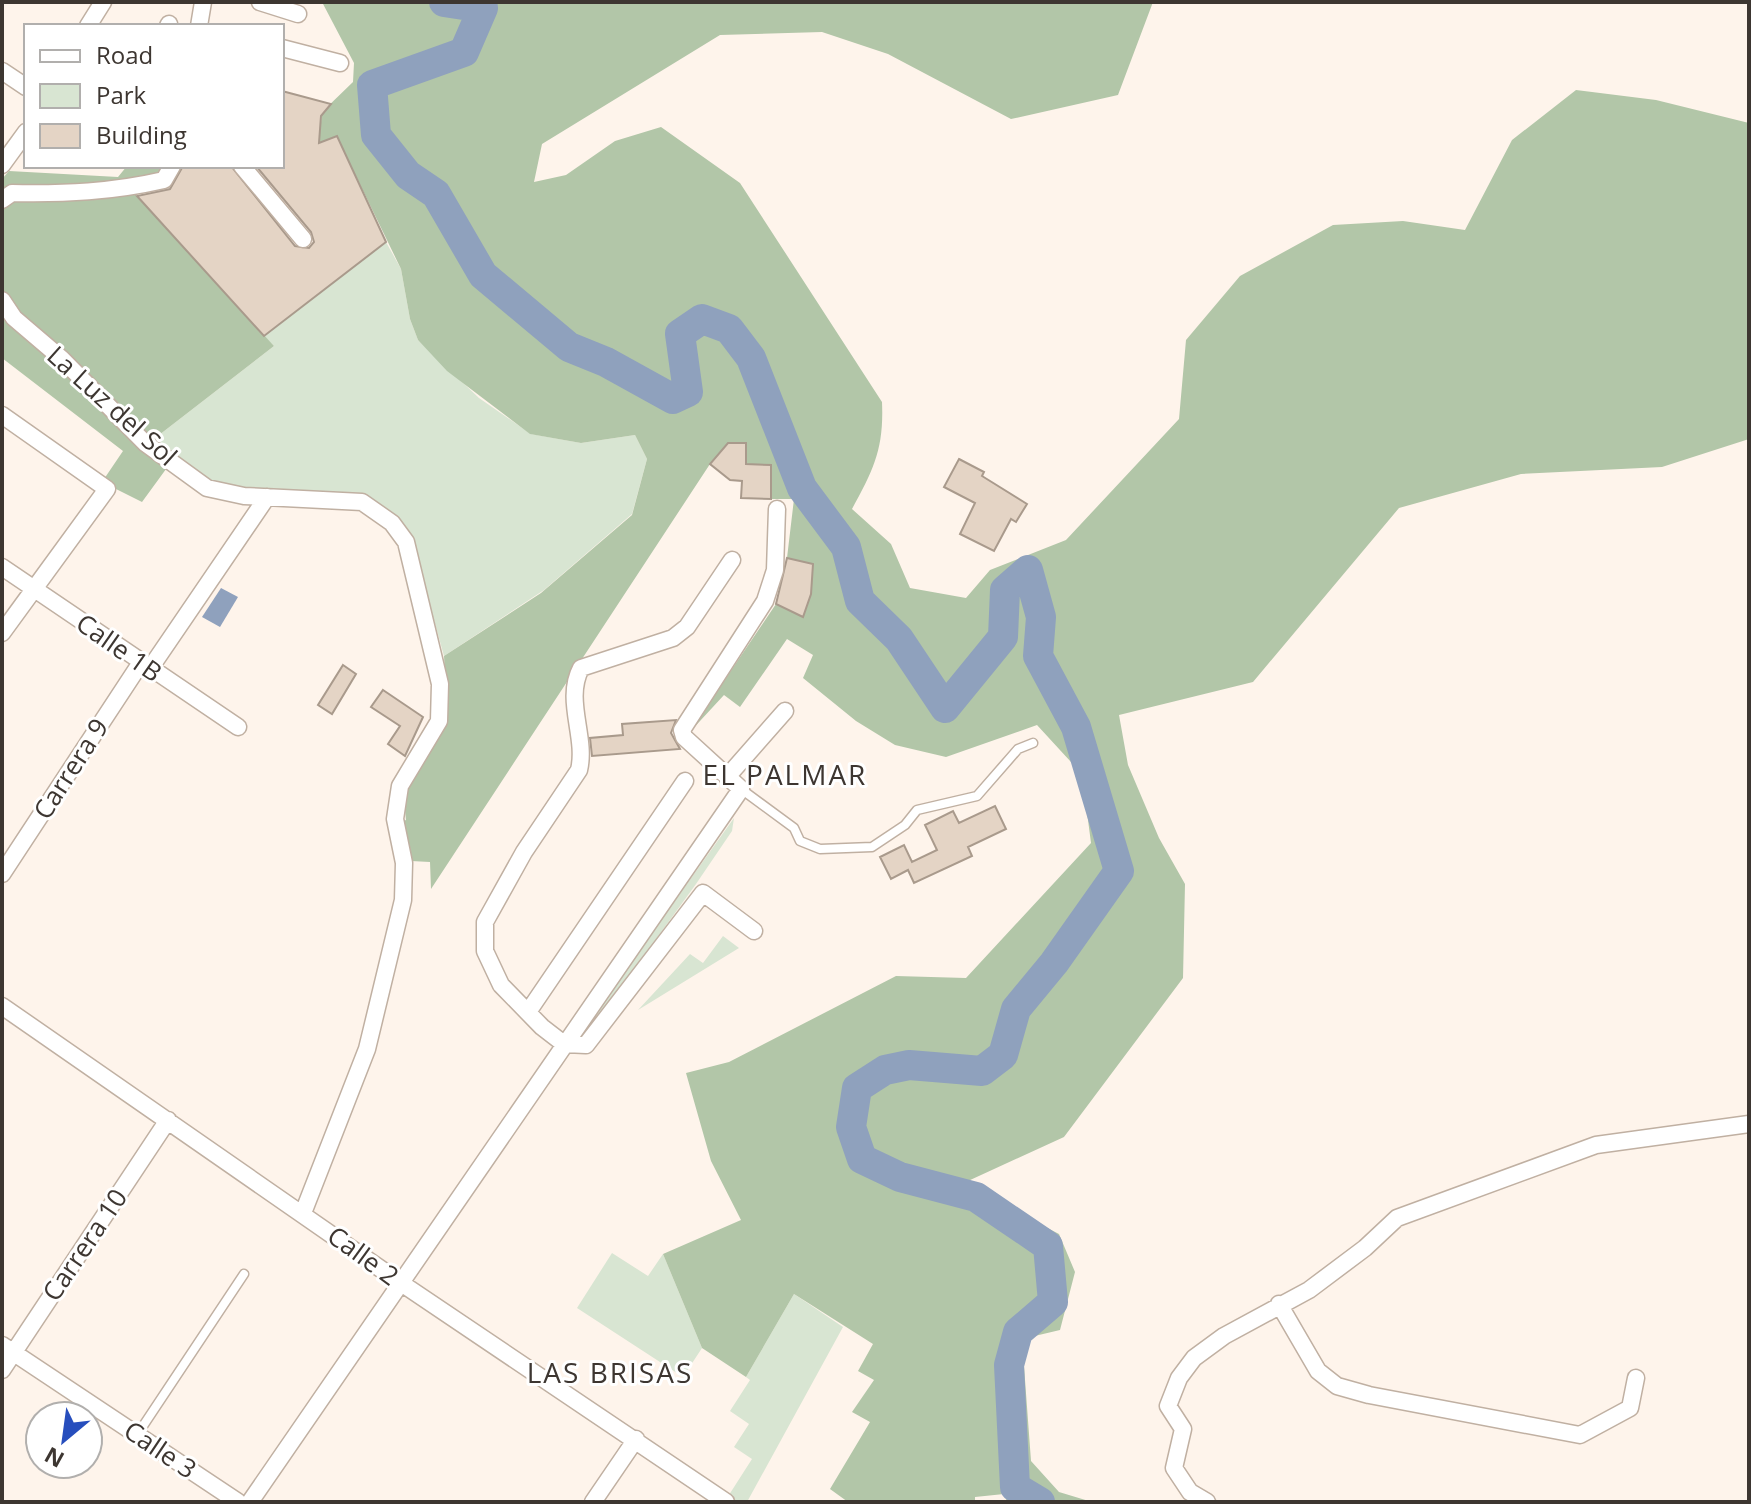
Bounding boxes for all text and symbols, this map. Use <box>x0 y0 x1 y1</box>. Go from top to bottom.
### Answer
legend <box>24 24 284 168</box>
text: Road <box>96 38 153 71</box>
text: Park <box>96 78 147 111</box>
text: Building <box>96 118 187 151</box>
street label: La Luz del Sol <box>40 337 185 473</box>
street label: Calle 1B <box>70 605 170 690</box>
street label: Carrera 9 <box>24 711 116 826</box>
district label: EL PALMAR <box>703 755 867 793</box>
street label: Carrera 10 <box>33 1181 135 1308</box>
street label: Calle 2 <box>321 1217 407 1293</box>
district label: LAS BRISAS <box>527 1353 693 1391</box>
north arrow <box>24 1400 104 1480</box>
street label: Calle 3 <box>117 1412 204 1487</box>
text: N <box>39 1441 69 1476</box>

